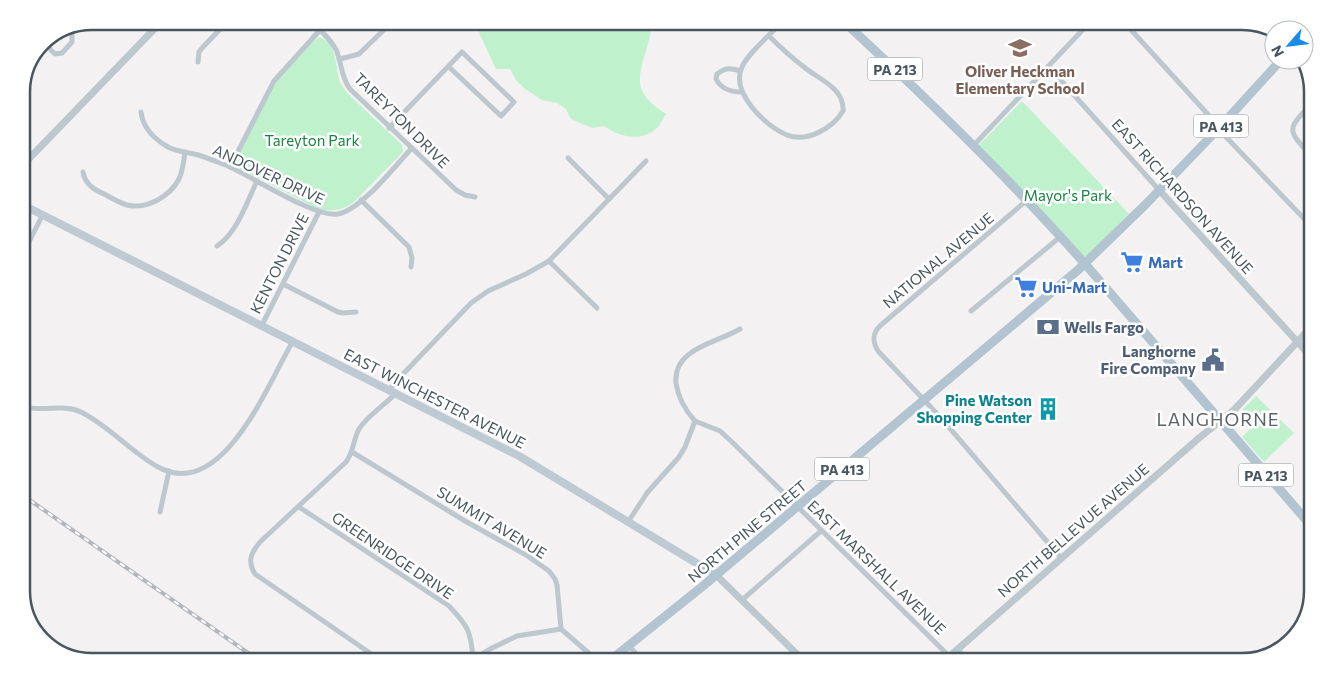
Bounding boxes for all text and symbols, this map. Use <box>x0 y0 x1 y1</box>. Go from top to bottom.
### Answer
north arrow <box>1264 20 1314 70</box>
school or university icon: Oliver Heckman Elementary School <box>1007 35 1033 61</box>
text: N <box>1267 43 1287 60</box>
road number: PA 213 <box>868 58 922 80</box>
place label: Oliver Heckman Elementary School <box>955 62 1085 97</box>
street label: TAREYTON DRIVE <box>351 69 453 171</box>
road number: PA 413 <box>1194 114 1248 138</box>
street label: EAST RICHARDSON AVENUE <box>1109 115 1257 277</box>
park label: Tareyton Park <box>264 131 360 149</box>
street label: ANDOVER DRIVE <box>210 140 328 208</box>
park label: Mayor's Park <box>1024 186 1112 204</box>
street label: NATIONAL AVENUE <box>879 208 997 312</box>
street label: KENTON DRIVE <box>246 210 312 316</box>
supermarket icon: Mart <box>1119 249 1145 275</box>
place label: Mart <box>1148 253 1183 271</box>
supermarket icon: Uni-Mart <box>1013 274 1039 300</box>
place label: Uni-Mart <box>1042 278 1107 296</box>
bank icon: Wells Fargo <box>1035 314 1061 340</box>
place label: Wells Fargo <box>1064 318 1144 336</box>
place label: Langhorne Fire Company <box>1101 342 1197 377</box>
street label: EAST WINCHESTER AVENUE <box>341 344 529 452</box>
public building icon: Langhorne Fire Company <box>1200 347 1226 373</box>
place label: Pine Watson Shopping Center <box>916 391 1032 426</box>
building icon: Pine Watson Shopping Center <box>1035 396 1061 422</box>
district label: LANGHORNE <box>1156 408 1280 430</box>
road number: PA 413 <box>814 458 870 480</box>
street label: NORTH BELLEVUE AVENUE <box>994 459 1152 601</box>
road number: PA 213 <box>1238 464 1294 486</box>
street label: NORTH PINE STREET <box>684 476 810 586</box>
street label: SUMMIT AVENUE <box>434 482 550 562</box>
street label: EAST MARSHALL AVENUE <box>804 496 950 638</box>
street label: GREENRIDGE DRIVE <box>329 508 457 602</box>

